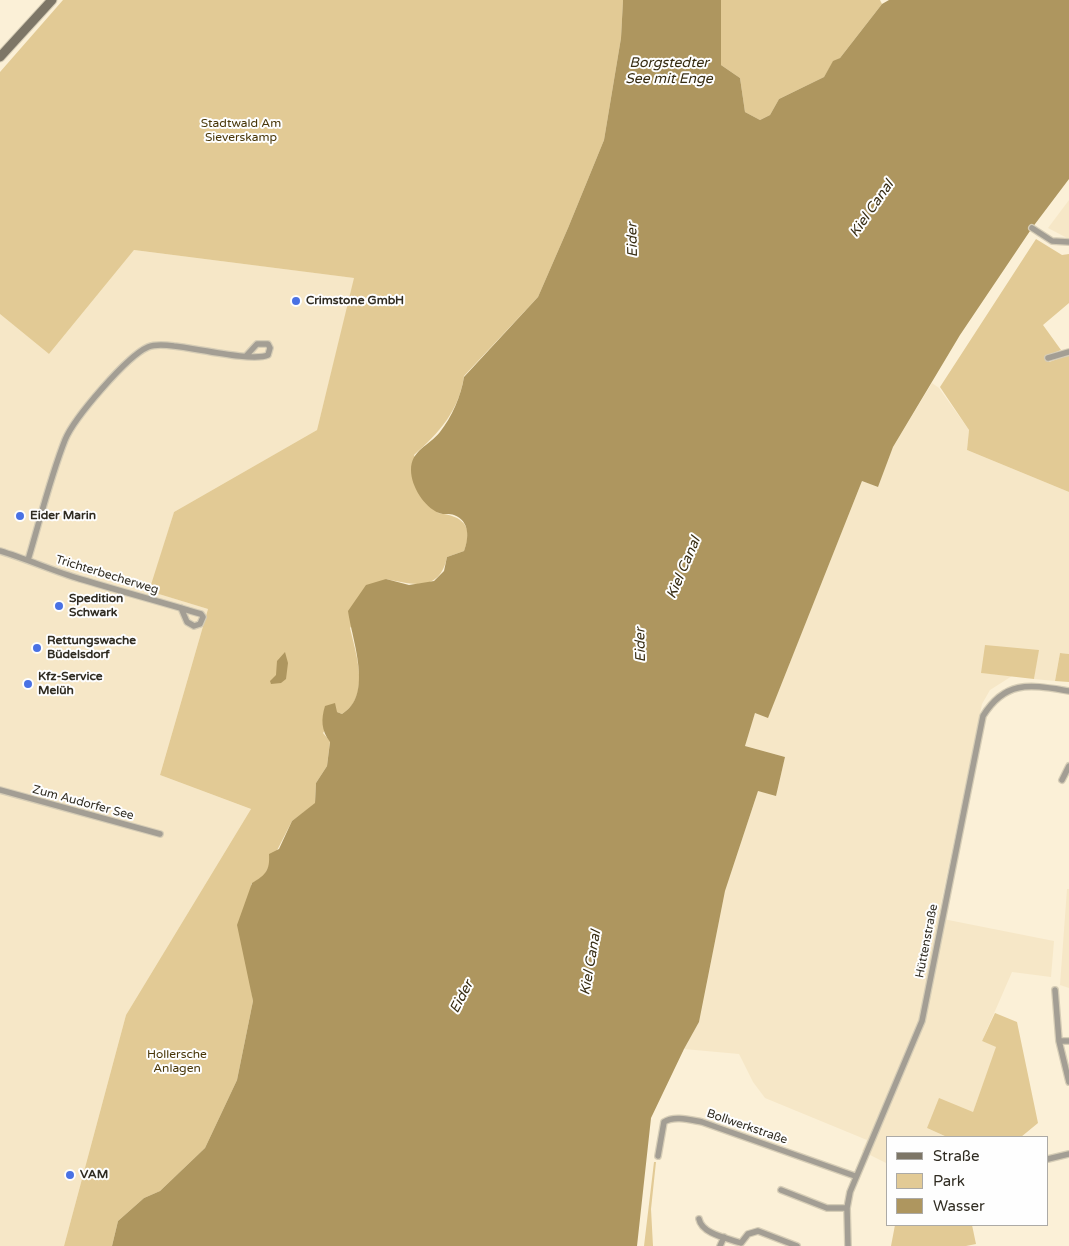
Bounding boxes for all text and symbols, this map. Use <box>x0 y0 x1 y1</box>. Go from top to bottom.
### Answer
water label: Borgstedter See mit Enge <box>625 55 713 88</box>
park label: Stadtwald Am Sieverskamp <box>201 117 281 145</box>
water label: Kiel Canal <box>846 177 898 241</box>
water label: Eider <box>624 223 642 257</box>
place label: Crimstone GmbH <box>306 294 404 308</box>
marker: Crimstone GmbH <box>290 295 302 307</box>
place label: Eider Marin <box>30 509 96 523</box>
marker: Eider Marin <box>14 510 26 522</box>
water label: Kiel Canal <box>663 535 705 601</box>
street label: Trichterbecherweg <box>54 552 160 598</box>
place label: Spedition Schwark <box>69 592 123 620</box>
marker: Spedition Schwark <box>53 600 65 612</box>
water label: Eider <box>632 628 650 662</box>
place label: Rettungswache Büdelsdorf <box>47 634 136 662</box>
marker: Rettungswache Büdelsdorf <box>31 642 43 654</box>
place label: Kfz-Service Melüh <box>38 670 103 698</box>
marker: Kfz-Service Melüh <box>22 678 34 690</box>
street label: Zum Audorfer See <box>31 783 135 823</box>
street label: Hüttenstraße <box>913 903 941 979</box>
water label: Kiel Canal <box>577 929 605 997</box>
water label: Eider <box>446 978 478 1016</box>
park label: Hollersche Anlagen <box>147 1048 207 1076</box>
street label: Bollwerkstraße <box>705 1106 789 1148</box>
legend <box>886 1136 1049 1226</box>
text: Straße <box>933 1147 979 1165</box>
place label: VAM <box>80 1168 108 1182</box>
marker: VAM <box>64 1169 76 1181</box>
text: Park <box>933 1172 965 1190</box>
text: Wasser <box>933 1197 985 1215</box>

